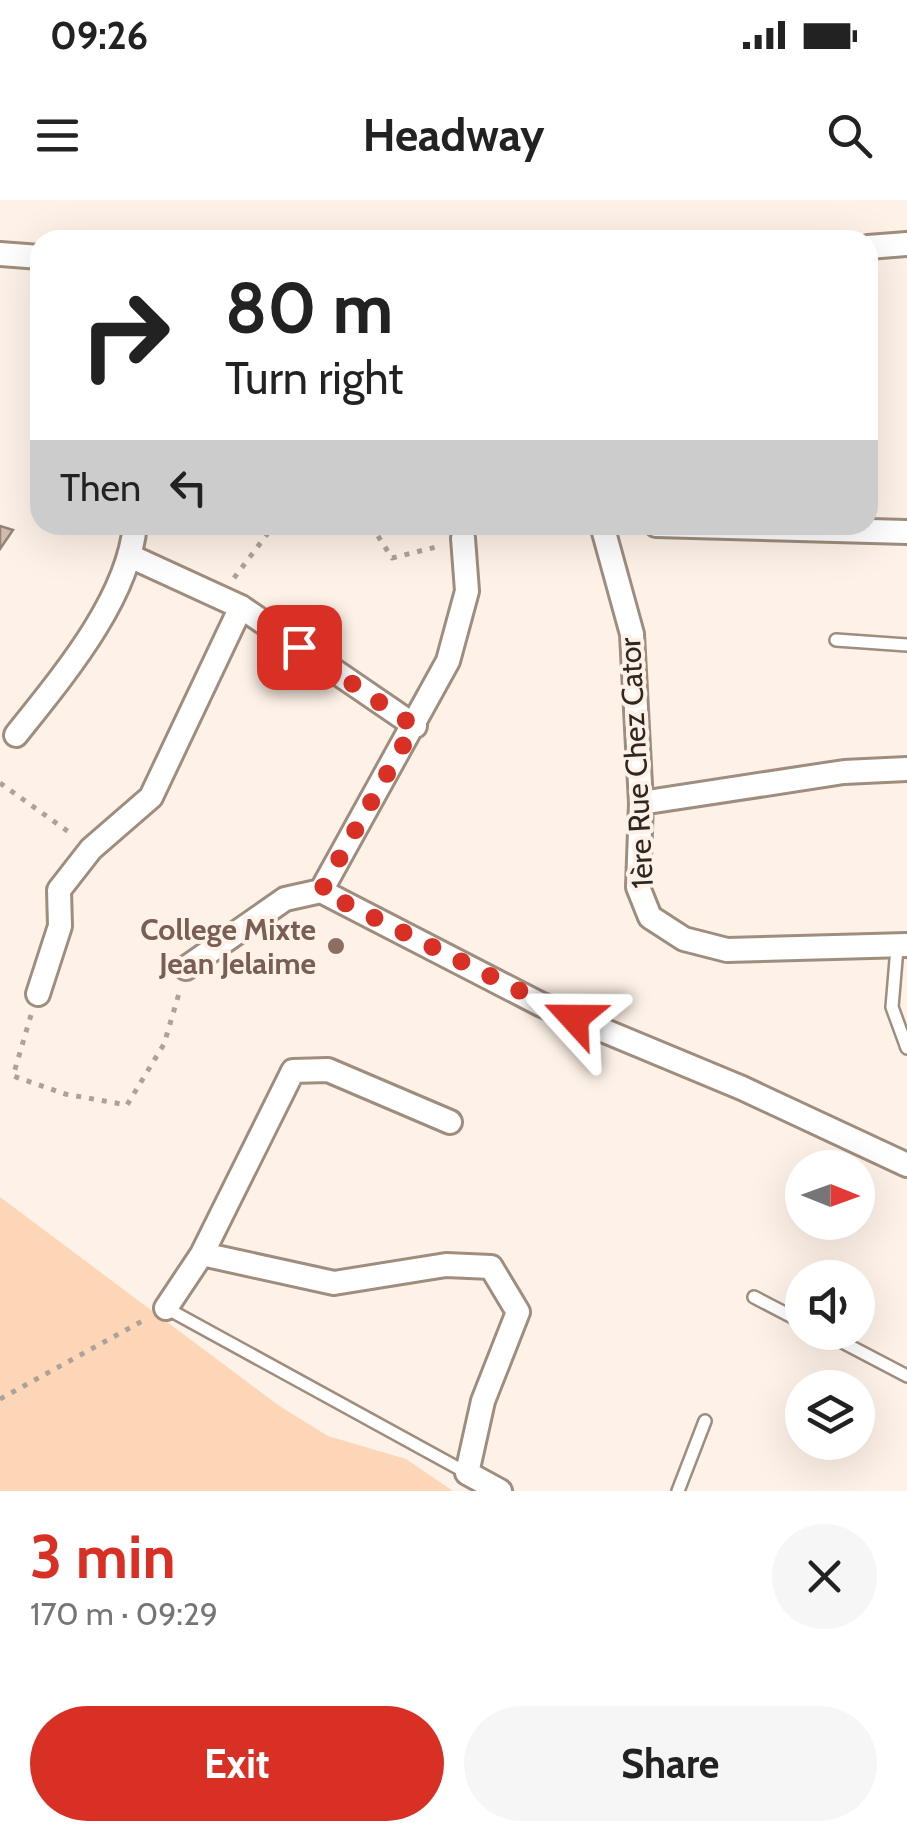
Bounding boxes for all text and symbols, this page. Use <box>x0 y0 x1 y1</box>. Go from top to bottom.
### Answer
text: 09:26 <box>50 12 148 59</box>
icon: menu <box>30 108 85 163</box>
text: Headway <box>363 108 544 162</box>
icon: search <box>822 108 877 163</box>
text: 80 m <box>225 265 393 351</box>
icon: right <box>60 270 190 400</box>
text: Turn right <box>225 351 404 405</box>
icon: left <box>161 460 216 515</box>
text: Then <box>60 464 141 511</box>
pin <box>257 605 342 690</box>
icon: arrive <box>272 620 327 675</box>
street label: 1ère Rue Chez Cator <box>611 636 661 890</box>
place label: College Mixte Jean Jelaime <box>140 911 316 982</box>
marker: College Mixte Jean Jelaime <box>325 935 347 957</box>
position arrow <box>522 966 626 1070</box>
north arrow <box>785 1150 875 1240</box>
map controls <box>785 1150 875 1460</box>
button: sound <box>785 1260 875 1350</box>
button: layers <box>785 1370 875 1460</box>
text: 3 min <box>30 1520 176 1593</box>
button: close <box>772 1524 877 1629</box>
text: 170 m · 09:29 <box>30 1594 218 1633</box>
button: Exit <box>30 1706 444 1821</box>
button: Share <box>464 1706 877 1821</box>

